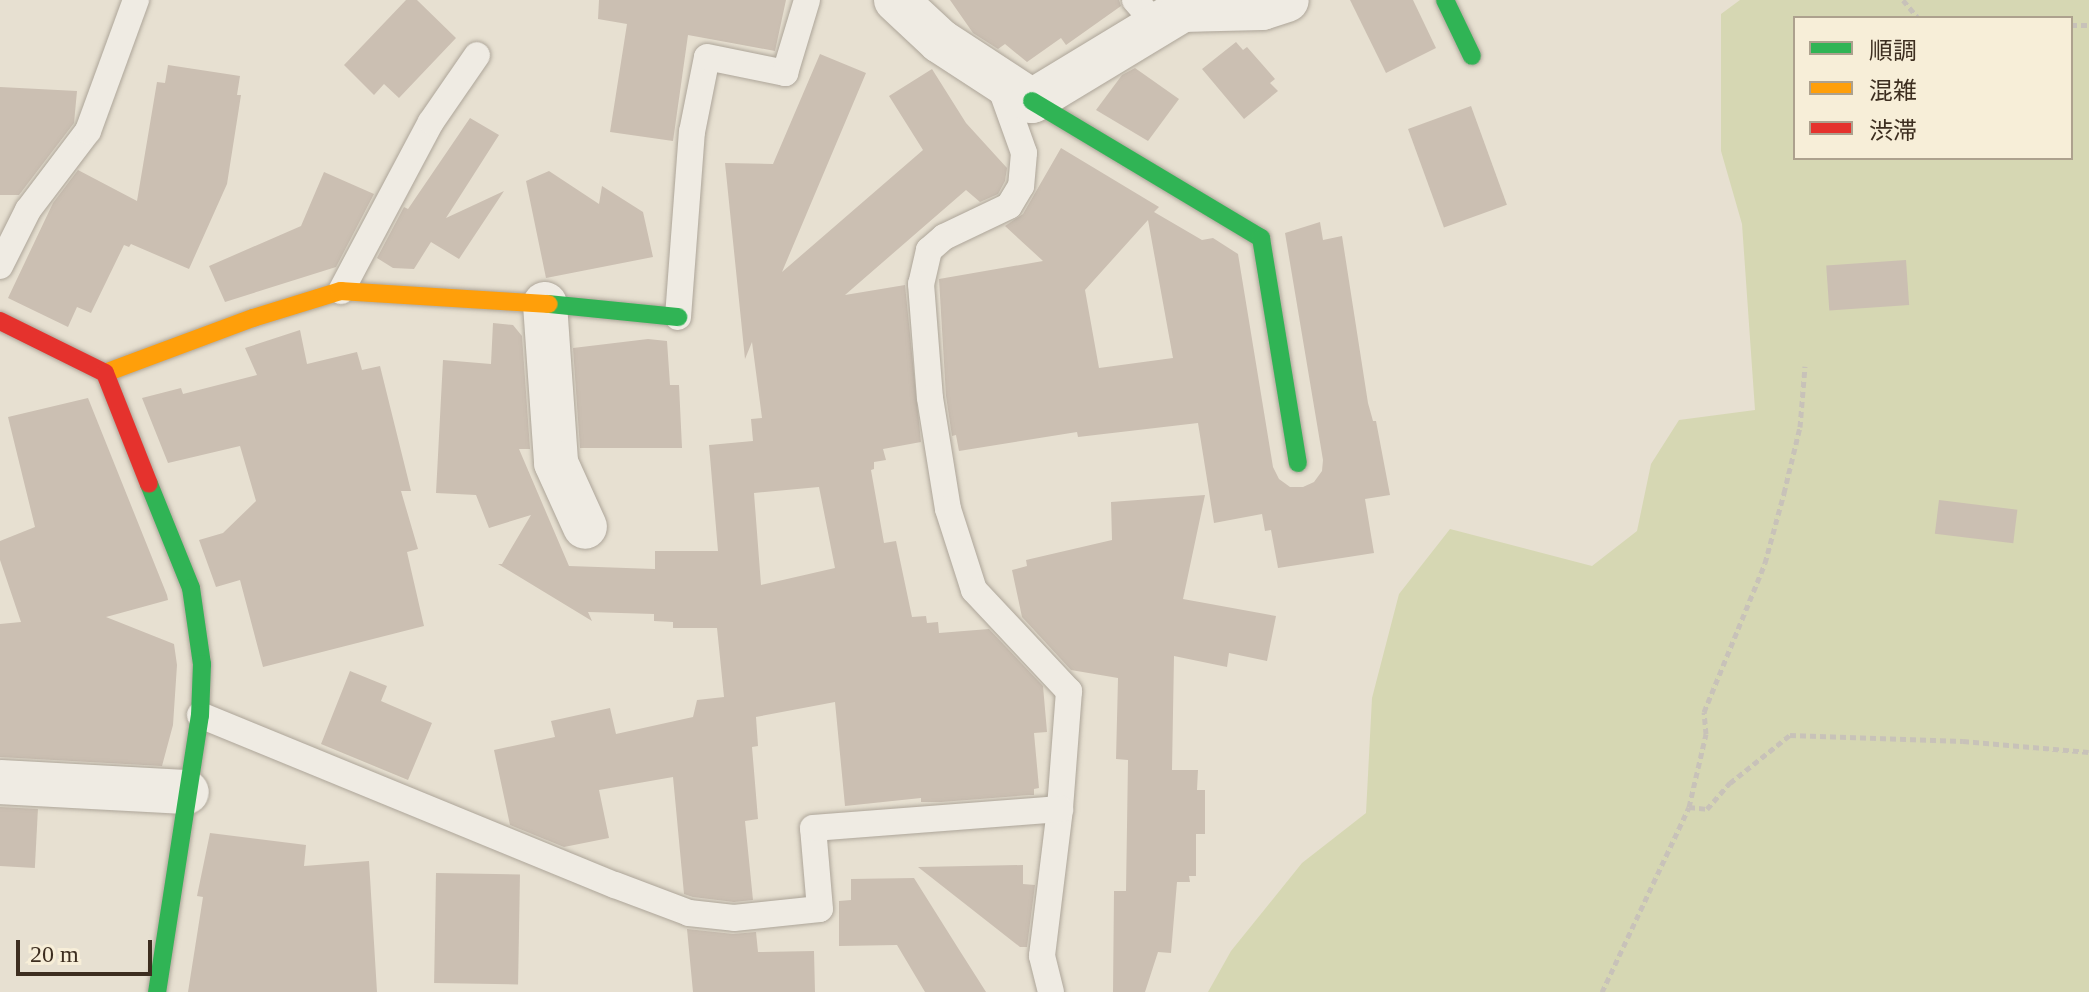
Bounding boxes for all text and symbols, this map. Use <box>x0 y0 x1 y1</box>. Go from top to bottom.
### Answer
legend <box>1793 16 2073 160</box>
text: 順調 <box>1869 38 1917 64</box>
text: 混雑 <box>1869 78 1917 104</box>
text: 渋滞 <box>1869 118 1917 144</box>
scale bar <box>20 924 156 974</box>
text: 20 m <box>30 941 79 967</box>

